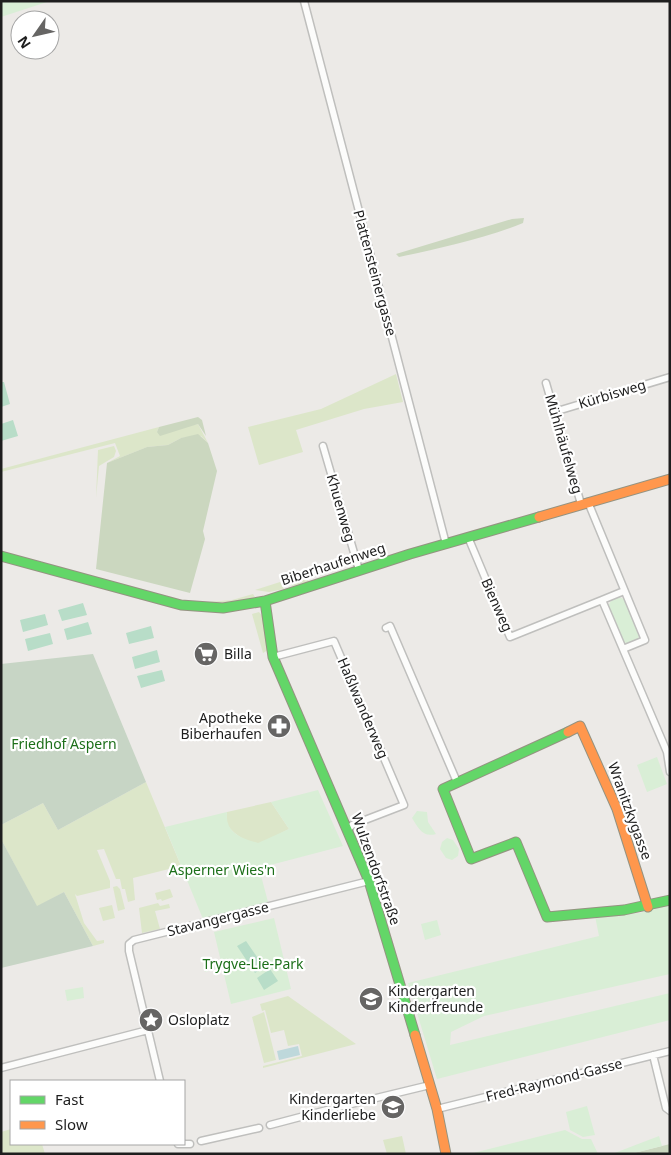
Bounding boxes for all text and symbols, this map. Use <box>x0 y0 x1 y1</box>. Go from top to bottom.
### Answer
north arrow <box>10 10 60 60</box>
text: N <box>13 33 35 53</box>
street label: Plattensteinergasse <box>350 208 401 338</box>
street label: Kürbisweg <box>576 374 648 413</box>
street label: Mühlhäufelweg <box>541 392 588 496</box>
street label: Khuenweg <box>323 472 360 544</box>
street label: Biberhaufenweg <box>278 538 388 589</box>
street label: Bienweg <box>477 575 518 635</box>
supermarket icon: Billa <box>193 641 219 667</box>
place label: Billa <box>224 644 252 663</box>
street label: Haßlwanderweg <box>334 654 393 761</box>
place label: Apotheke Biberhaufen <box>180 708 262 743</box>
pharmacy icon: Apotheke Biberhaufen <box>266 713 292 739</box>
park label: Friedhof Aspern <box>11 734 117 753</box>
street label: Wranitzkygasse <box>604 759 657 862</box>
street label: Wulzendorfstraße <box>347 810 406 928</box>
park label: Asperner Wies'n <box>169 860 275 879</box>
street label: Stavangergasse <box>165 897 271 940</box>
park label: Trygve-Lie-Park <box>202 954 304 973</box>
place label: Kindergarten Kinderfreunde <box>388 981 483 1016</box>
school or university icon: Kindergarten Kinderfreunde <box>358 986 384 1012</box>
place icon: Osloplatz <box>138 1007 164 1033</box>
place label: Osloplatz <box>168 1010 230 1029</box>
street label: Fred-Raymond-Gasse <box>484 1053 624 1106</box>
legend <box>10 1080 185 1145</box>
text: Fast <box>55 1089 84 1109</box>
place label: Kindergarten Kinderliebe <box>289 1089 376 1124</box>
school or university icon: Kindergarten Kinderliebe <box>380 1094 406 1120</box>
text: Slow <box>55 1114 88 1134</box>

